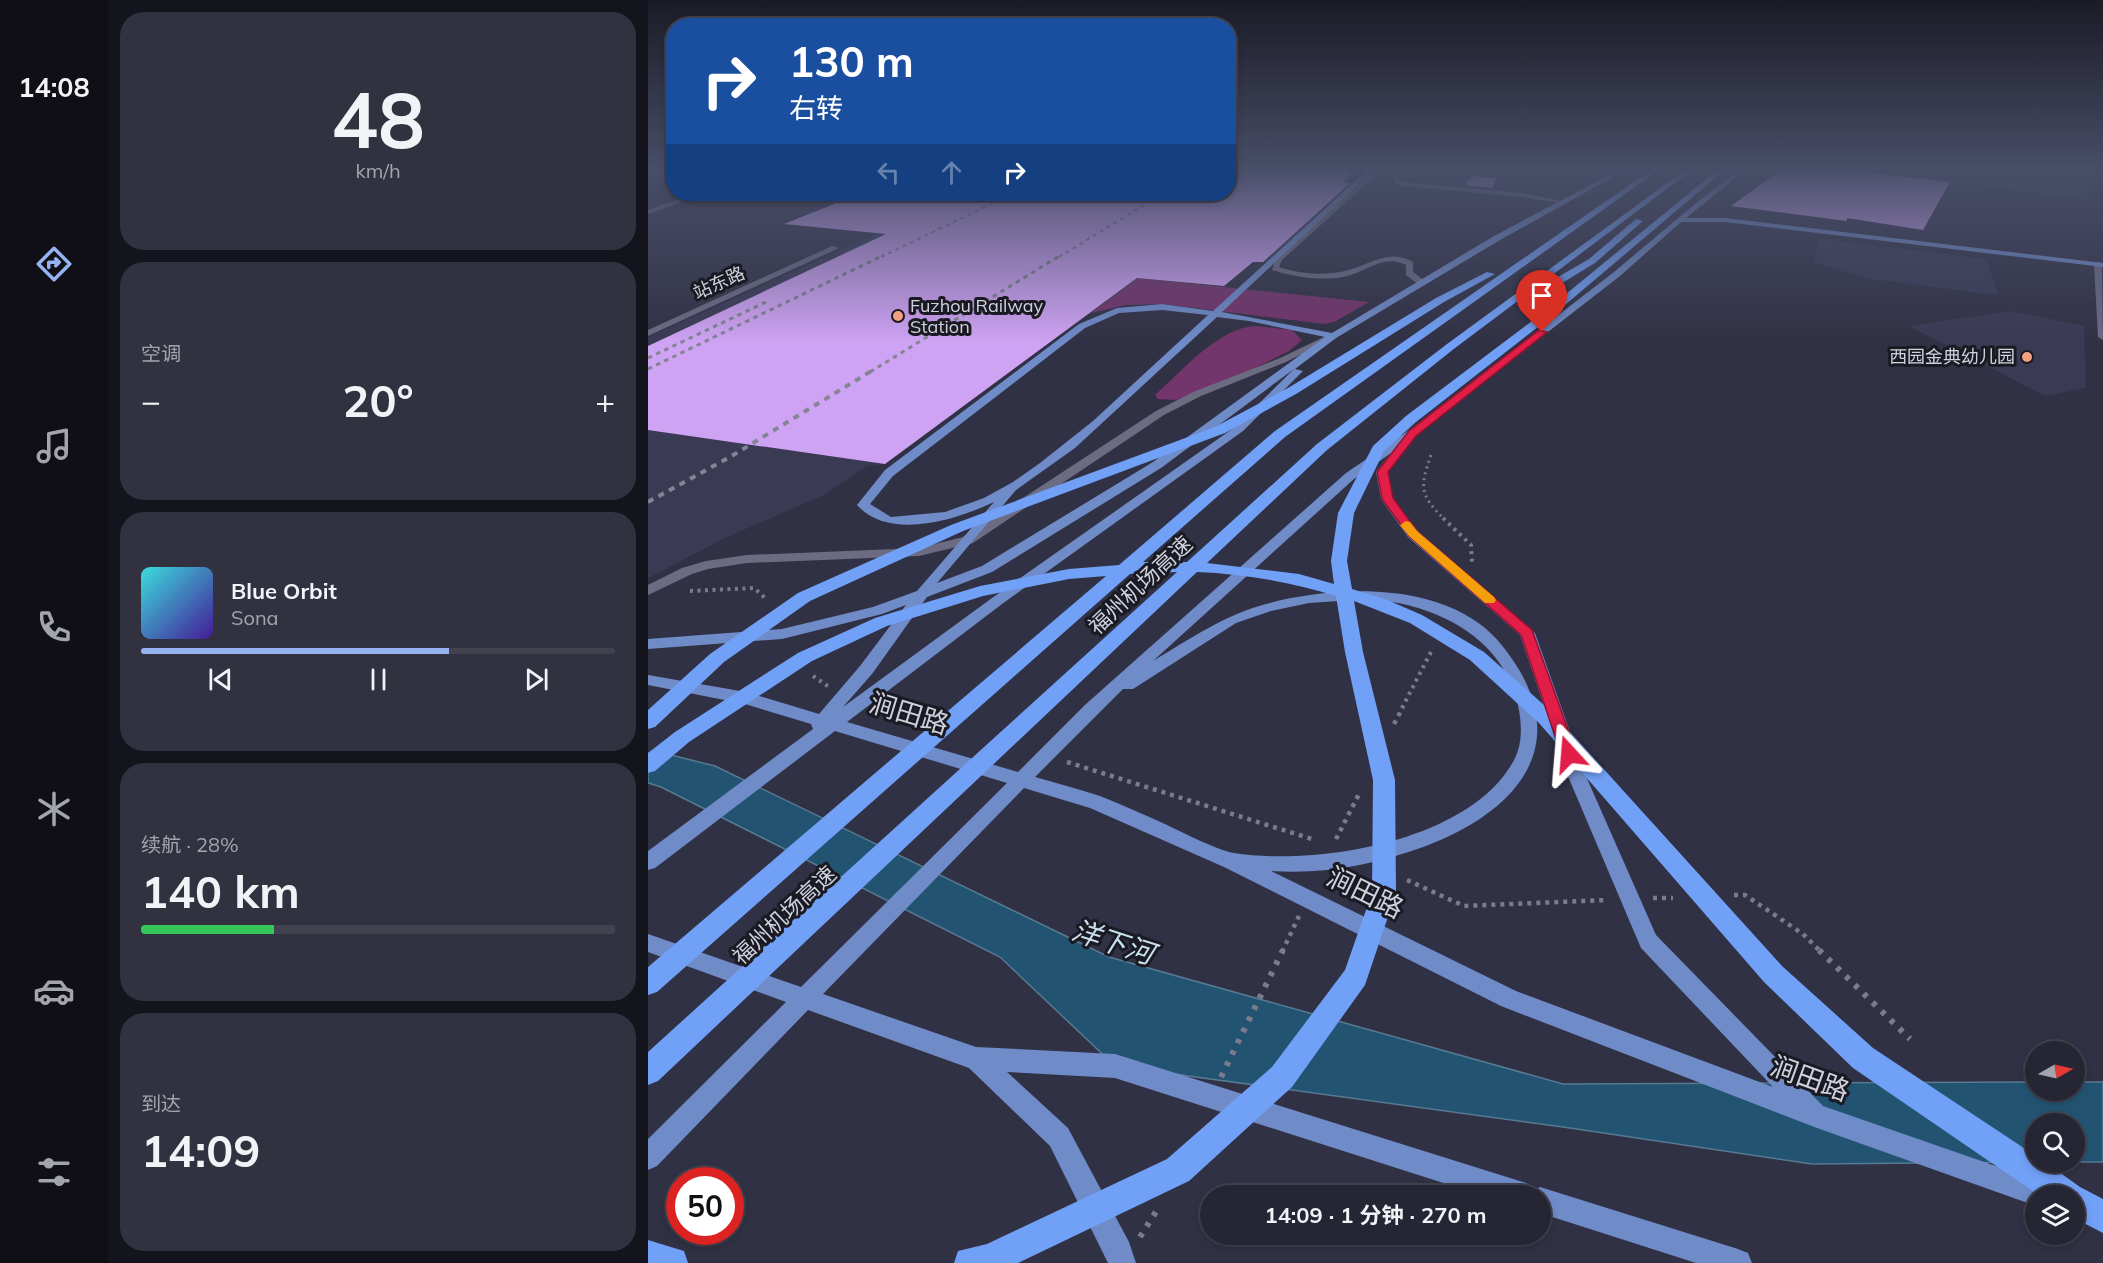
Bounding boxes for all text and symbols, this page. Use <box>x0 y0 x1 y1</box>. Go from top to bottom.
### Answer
text: 130 m <box>789 35 914 88</box>
icon: right <box>690 42 768 120</box>
text: 14:08 <box>18 70 90 104</box>
text: 48 <box>331 70 425 168</box>
text: 右转 <box>789 91 843 125</box>
icon: left <box>872 156 905 189</box>
icon: ahead <box>935 156 968 189</box>
icon: right <box>998 156 1031 189</box>
text: km/h <box>355 158 401 183</box>
icon: directions <box>33 243 75 285</box>
street label: 站东路 <box>689 261 748 304</box>
pin <box>1516 270 1567 332</box>
icon: arrive <box>1525 279 1558 312</box>
place label: Fuzhou Railway Station <box>910 294 1044 338</box>
marker: Fuzhou Railway Station <box>891 309 905 323</box>
text: 空调 <box>141 341 181 366</box>
place label: 西园金典幼儿园 <box>1889 345 2015 368</box>
marker: 西园金典幼儿园 <box>2020 350 2034 364</box>
text: 20° <box>342 372 414 428</box>
text: − <box>141 380 161 421</box>
text: + <box>595 380 615 421</box>
icon: music <box>33 425 75 467</box>
street label: 福州机场高速 <box>1082 530 1198 640</box>
text: Blue Orbit <box>231 577 337 605</box>
text: Sona <box>231 605 279 630</box>
icon: phone <box>33 606 75 648</box>
icon: previous <box>204 663 237 696</box>
icon: pause <box>362 663 395 696</box>
icon: next <box>520 663 553 696</box>
street label: 涧田路 <box>866 685 953 741</box>
position arrow <box>1537 722 1601 786</box>
icon: climate <box>33 788 75 830</box>
text: 续航 · 28% <box>141 832 239 857</box>
street label: 涧田路 <box>1322 859 1409 925</box>
street label: 福州机场高速 <box>726 860 842 970</box>
text: 140 km <box>141 863 300 919</box>
water label: 洋下河 <box>1068 912 1163 973</box>
icon: car <box>33 970 75 1012</box>
north arrow <box>2025 1041 2085 1101</box>
map controls <box>2025 1041 2085 1245</box>
street label: 涧田路 <box>1766 1048 1854 1108</box>
text: 到达 <box>141 1091 181 1116</box>
button: search <box>2025 1113 2085 1173</box>
text: 14:09 <box>141 1122 260 1178</box>
icon: filters <box>33 1151 75 1193</box>
speed limit sign: 50 <box>666 1167 744 1245</box>
button: layers <box>2025 1185 2085 1245</box>
text: 14:09 · 1 分钟 · 270 m <box>1264 1201 1487 1229</box>

